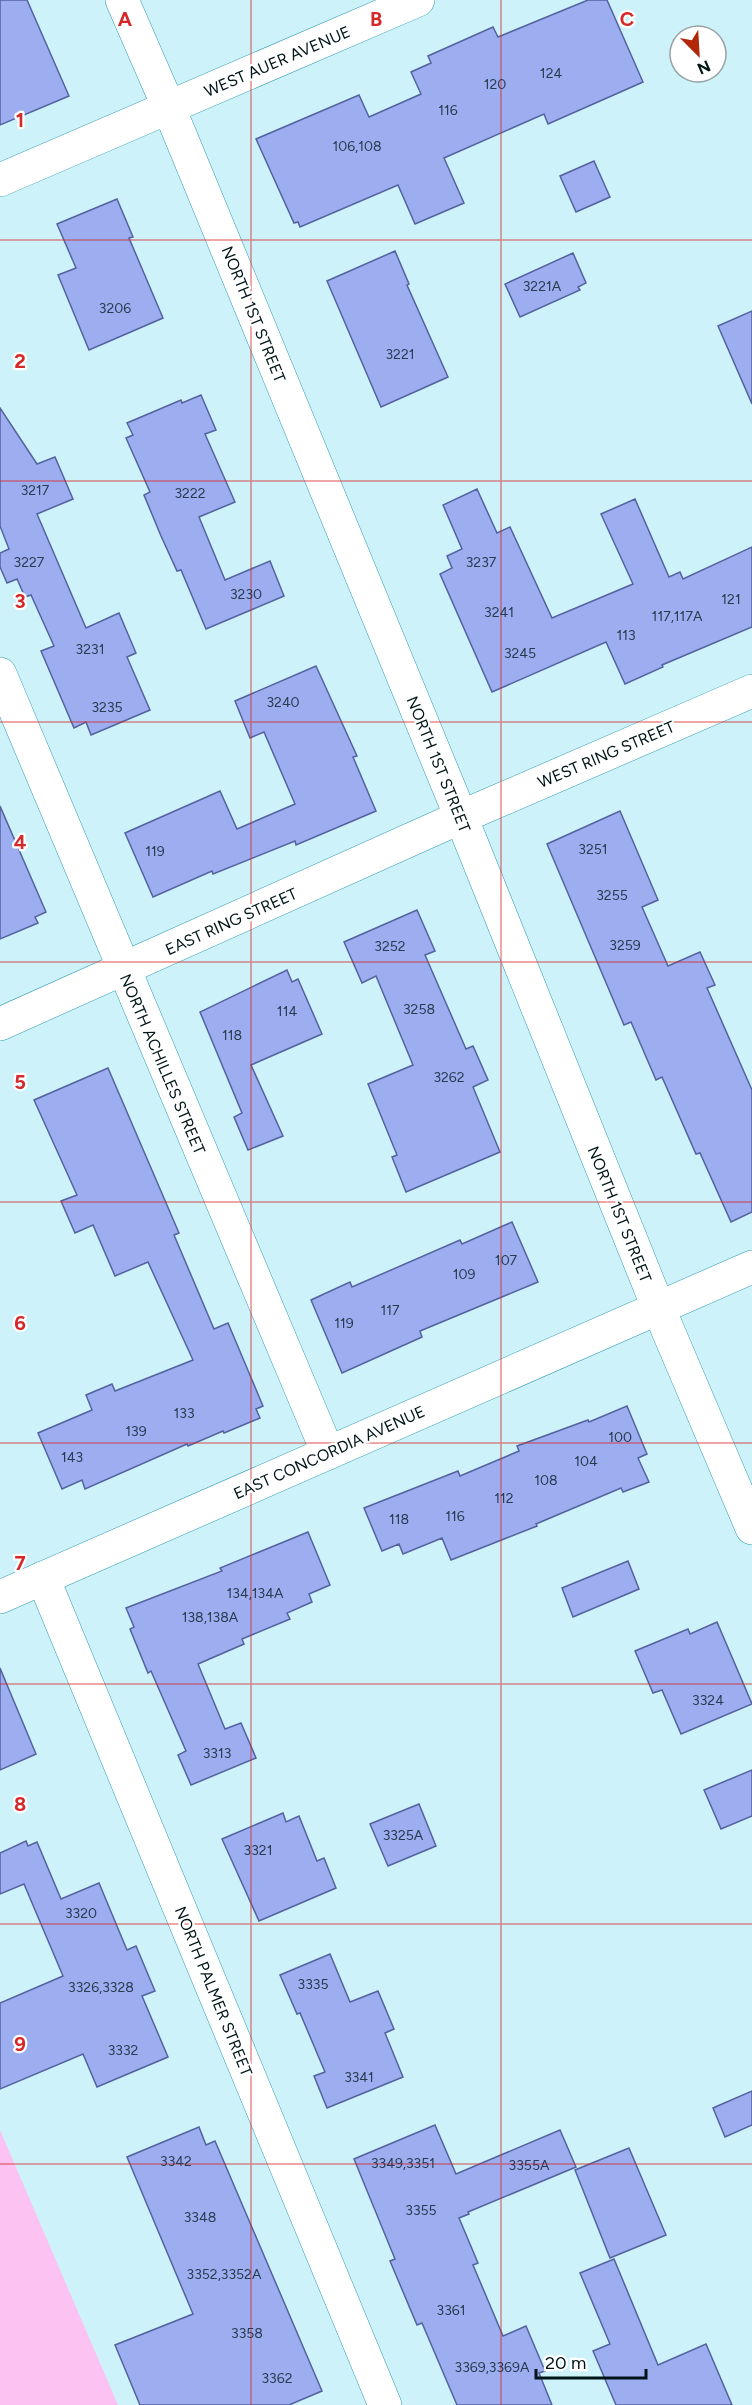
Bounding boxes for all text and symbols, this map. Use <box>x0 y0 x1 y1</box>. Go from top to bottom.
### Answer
text: A <box>118 7 133 31</box>
text: B <box>370 7 382 31</box>
text: C <box>620 7 634 31</box>
street label: WEST AUER AVENUE <box>201 22 353 101</box>
north arrow <box>668 24 728 84</box>
text: N <box>694 56 713 78</box>
house number: 124 <box>540 65 562 82</box>
house number: 120 <box>484 76 506 93</box>
house number: 116 <box>438 102 458 119</box>
text: 1 <box>16 108 24 132</box>
house number: 106,108 <box>332 138 382 155</box>
street label: NORTH 1ST STREET <box>218 243 290 385</box>
house number: 3221A <box>523 278 562 295</box>
house number: 3206 <box>99 300 131 317</box>
house number: 3221 <box>385 346 415 363</box>
text: 2 <box>14 349 26 373</box>
house number: 3217 <box>21 482 50 499</box>
house number: 3222 <box>174 485 206 502</box>
house number: 3227 <box>14 554 45 571</box>
house number: 3237 <box>466 554 497 571</box>
house number: 3230 <box>230 586 262 603</box>
text: 3 <box>14 589 26 613</box>
house number: 121 <box>721 591 741 608</box>
house number: 3241 <box>484 604 514 621</box>
house number: 117,117A <box>652 608 703 625</box>
house number: 113 <box>616 627 636 644</box>
house number: 3231 <box>76 641 104 658</box>
house number: 3245 <box>504 645 536 662</box>
street label: NORTH 1ST STREET <box>403 693 475 835</box>
house number: 3240 <box>266 694 300 711</box>
house number: 3235 <box>91 699 123 716</box>
street label: WEST RING STREET <box>535 717 678 792</box>
text: 4 <box>14 830 27 854</box>
house number: 3251 <box>578 841 608 858</box>
house number: 119 <box>145 843 165 860</box>
street label: EAST RING STREET <box>162 884 300 959</box>
house number: 3255 <box>596 887 628 904</box>
house number: 3259 <box>609 937 641 954</box>
house number: 3252 <box>374 938 406 955</box>
street label: NORTH ACHILLES STREET <box>116 971 209 1157</box>
house number: 3258 <box>403 1001 435 1018</box>
house number: 114 <box>277 1003 297 1020</box>
house number: 118 <box>222 1027 242 1044</box>
house number: 3262 <box>433 1069 465 1086</box>
text: 5 <box>14 1070 26 1094</box>
street label: NORTH 1ST STREET <box>584 1143 656 1285</box>
house number: 107 <box>495 1252 518 1269</box>
house number: 109 <box>453 1266 475 1283</box>
house number: 117 <box>380 1302 400 1319</box>
text: 6 <box>14 1311 26 1335</box>
house number: 119 <box>334 1315 354 1332</box>
street label: EAST CONCORDIA AVENUE <box>231 1402 428 1503</box>
house number: 133 <box>173 1405 195 1422</box>
house number: 139 <box>125 1423 147 1440</box>
house number: 100 <box>608 1429 632 1446</box>
house number: 143 <box>61 1449 83 1466</box>
house number: 104 <box>574 1453 598 1470</box>
house number: 108 <box>534 1472 558 1489</box>
house number: 112 <box>494 1490 514 1507</box>
house number: 116 <box>445 1508 465 1525</box>
house number: 118 <box>389 1511 409 1528</box>
text: 7 <box>14 1551 26 1575</box>
house number: 134,134A <box>227 1585 284 1602</box>
house number: 138,138A <box>182 1609 239 1626</box>
house number: 3324 <box>692 1692 724 1709</box>
house number: 3313 <box>203 1745 231 1762</box>
text: 8 <box>14 1792 26 1816</box>
house number: 3325A <box>383 1827 424 1844</box>
house number: 3321 <box>244 1842 272 1859</box>
street label: NORTH PALMER STREET <box>171 1904 256 2079</box>
house number: 3320 <box>65 1905 97 1922</box>
house number: 3335 <box>298 1976 328 1993</box>
house number: 3326,3328 <box>68 1979 134 1996</box>
text: 9 <box>14 2032 26 2056</box>
house number: 3332 <box>108 2042 138 2059</box>
house number: 3341 <box>344 2069 374 2086</box>
house number: 3342 <box>160 2153 192 2170</box>
house number: 3349,3351 <box>371 2155 435 2172</box>
house number: 3355A <box>509 2157 550 2174</box>
house number: 3355 <box>405 2202 437 2219</box>
house number: 3348 <box>184 2209 216 2226</box>
house number: 3352,3352A <box>187 2266 262 2283</box>
house number: 3361 <box>437 2302 465 2319</box>
house number: 3358 <box>231 2325 263 2342</box>
scale bar <box>536 2342 646 2380</box>
text: 20 m <box>545 2352 586 2374</box>
house number: 3369,3369A <box>455 2359 530 2376</box>
house number: 3362 <box>262 2370 292 2387</box>

